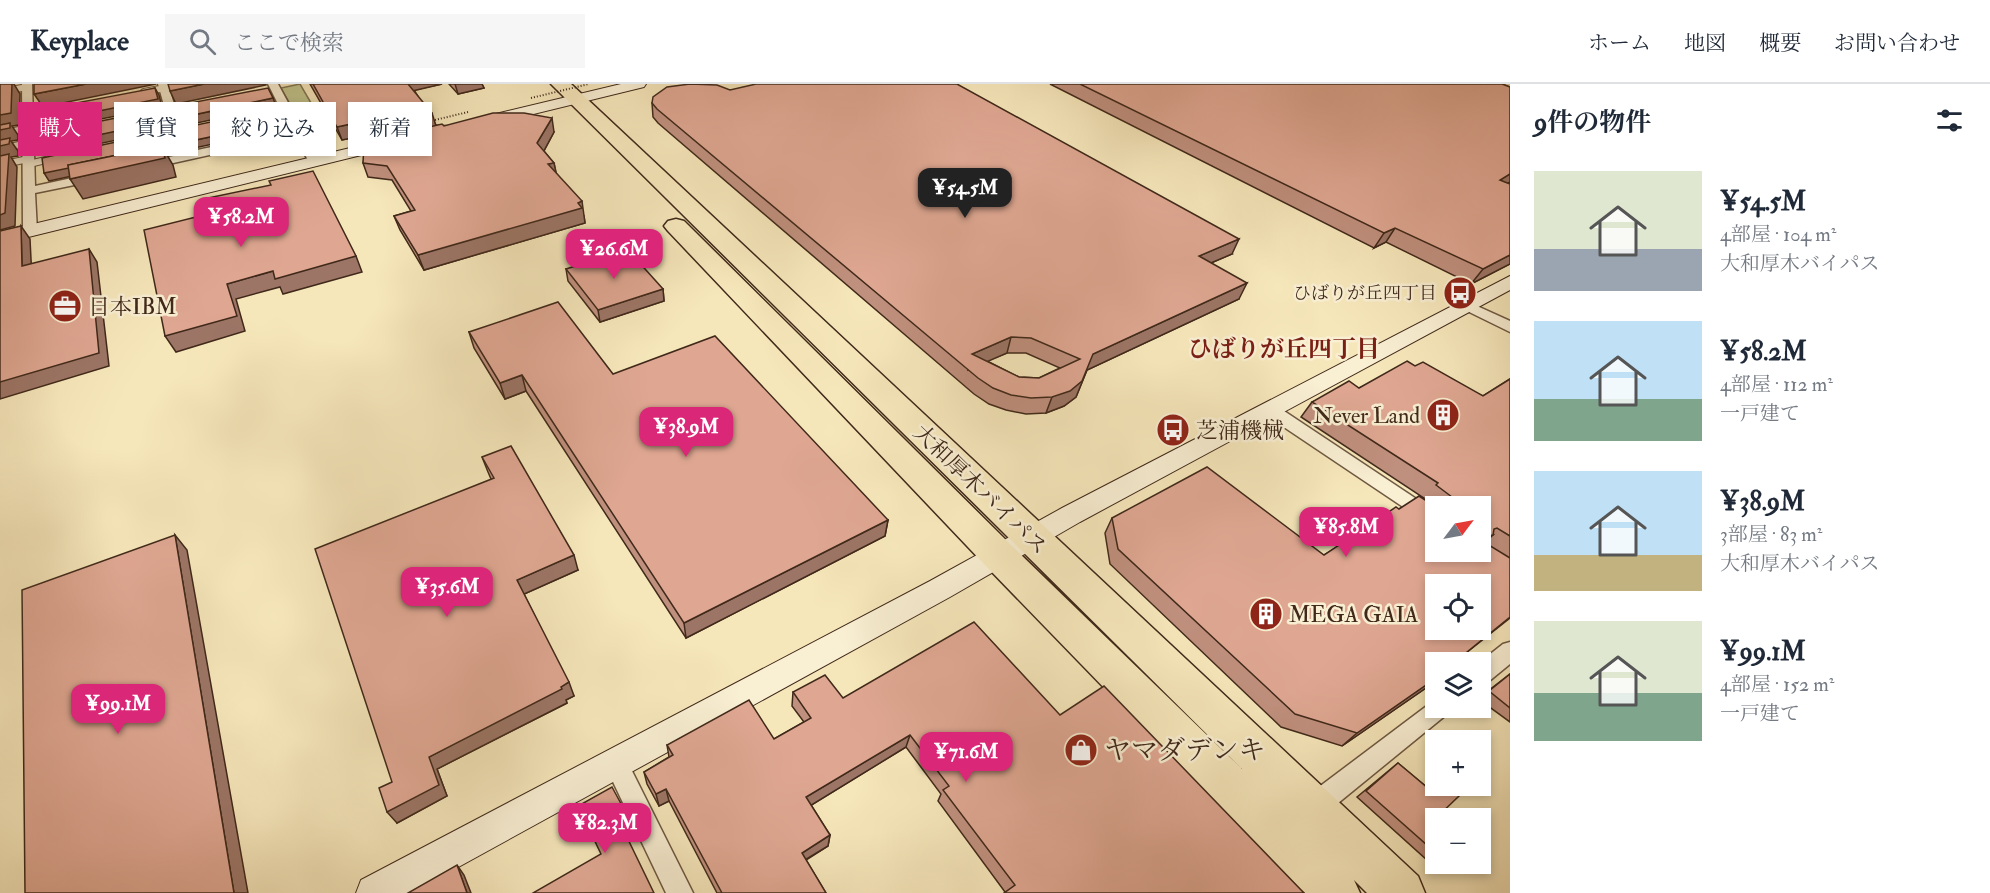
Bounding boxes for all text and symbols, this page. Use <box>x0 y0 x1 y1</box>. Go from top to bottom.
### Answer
search box <box>165 14 585 68</box>
text: Keyplace <box>30 24 129 59</box>
icon: search <box>186 25 219 58</box>
text: ここで検索 <box>234 29 344 57</box>
text: ホーム <box>1588 30 1651 57</box>
text: 地図 <box>1684 30 1726 57</box>
text: 概要 <box>1759 30 1801 57</box>
text: お問い合わせ <box>1834 30 1960 57</box>
chip: 購入 <box>18 102 102 156</box>
chip: 賃貸 <box>114 102 198 156</box>
chip: 絞り込み <box>210 102 336 156</box>
chip: 新着 <box>348 102 432 156</box>
icon: filters <box>1933 104 1966 137</box>
text: 9件の物件 <box>1534 107 1651 139</box>
pin: ¥54.5M <box>916 168 1014 219</box>
text: ¥54.5M <box>932 175 998 200</box>
text: ¥54.5M <box>1720 186 1806 218</box>
icon: home <box>1582 195 1654 267</box>
pin: ¥58.2M <box>192 197 290 248</box>
text: ¥58.2M <box>208 204 274 229</box>
text: 4部屋 · 104 m² <box>1720 222 1836 247</box>
pin: ¥26.6M <box>565 229 663 280</box>
text: ¥26.6M <box>580 236 648 261</box>
text: 大和厚木バイパス <box>1720 251 1880 276</box>
bus stop icon: ひばりが丘四丁目 <box>1442 275 1478 311</box>
place label: ひばりが丘四丁目 <box>1293 282 1437 305</box>
office icon: 日本IBM <box>47 288 83 324</box>
place label: 日本IBM <box>88 293 177 321</box>
district label: ひばりが丘四丁目 <box>1188 334 1380 365</box>
text: ¥58.2M <box>1720 336 1807 368</box>
icon: home <box>1582 345 1654 417</box>
text: 4部屋 · 112 m² <box>1720 372 1833 397</box>
building icon: Never Land <box>1425 397 1461 433</box>
text: 一戸建て <box>1720 401 1800 426</box>
place label: Never Land <box>1313 402 1420 430</box>
pin: ¥38.9M <box>637 407 735 458</box>
bus stop icon: 芝浦機械 <box>1155 412 1191 448</box>
text: ¥38.9M <box>653 414 719 439</box>
place label: 芝浦機械 <box>1196 417 1284 445</box>
street label: 大和厚木バイパス <box>907 419 1053 561</box>
text: ¥38.9M <box>1720 486 1805 518</box>
icon: home <box>1582 495 1654 567</box>
north arrow <box>1425 496 1491 562</box>
map controls <box>1425 496 1491 874</box>
pin: ¥85.8M <box>1297 507 1395 558</box>
text: ¥85.8M <box>1313 514 1379 539</box>
text: 3部屋 · 83 m² <box>1720 522 1822 547</box>
text: 大和厚木バイパス <box>1720 551 1880 576</box>
pin: ¥35.6M <box>398 567 496 618</box>
text: ¥35.6M <box>415 574 479 599</box>
button: locate <box>1425 574 1491 640</box>
building icon: MEGA GAIA <box>1248 596 1284 632</box>
place label: MEGA GAIA <box>1289 601 1419 629</box>
text: ¥99.1M <box>1720 636 1806 668</box>
icon: home <box>1582 645 1654 717</box>
button: layers <box>1425 652 1491 718</box>
text: 4部屋 · 152 m² <box>1720 672 1834 697</box>
pin: ¥99.1M <box>69 684 167 735</box>
text: ¥99.1M <box>85 691 151 716</box>
text: 一戸建て <box>1720 701 1800 726</box>
button: + <box>1425 730 1491 796</box>
pin: ¥71.6M <box>917 732 1015 783</box>
shop icon: ヤマダデンキ <box>1063 732 1099 768</box>
place label: ヤマダデンキ <box>1104 734 1265 767</box>
text: ¥71.6M <box>934 739 998 764</box>
pin: ¥82.3M <box>556 803 654 854</box>
button: − <box>1425 808 1491 874</box>
text: ¥82.3M <box>572 810 638 835</box>

